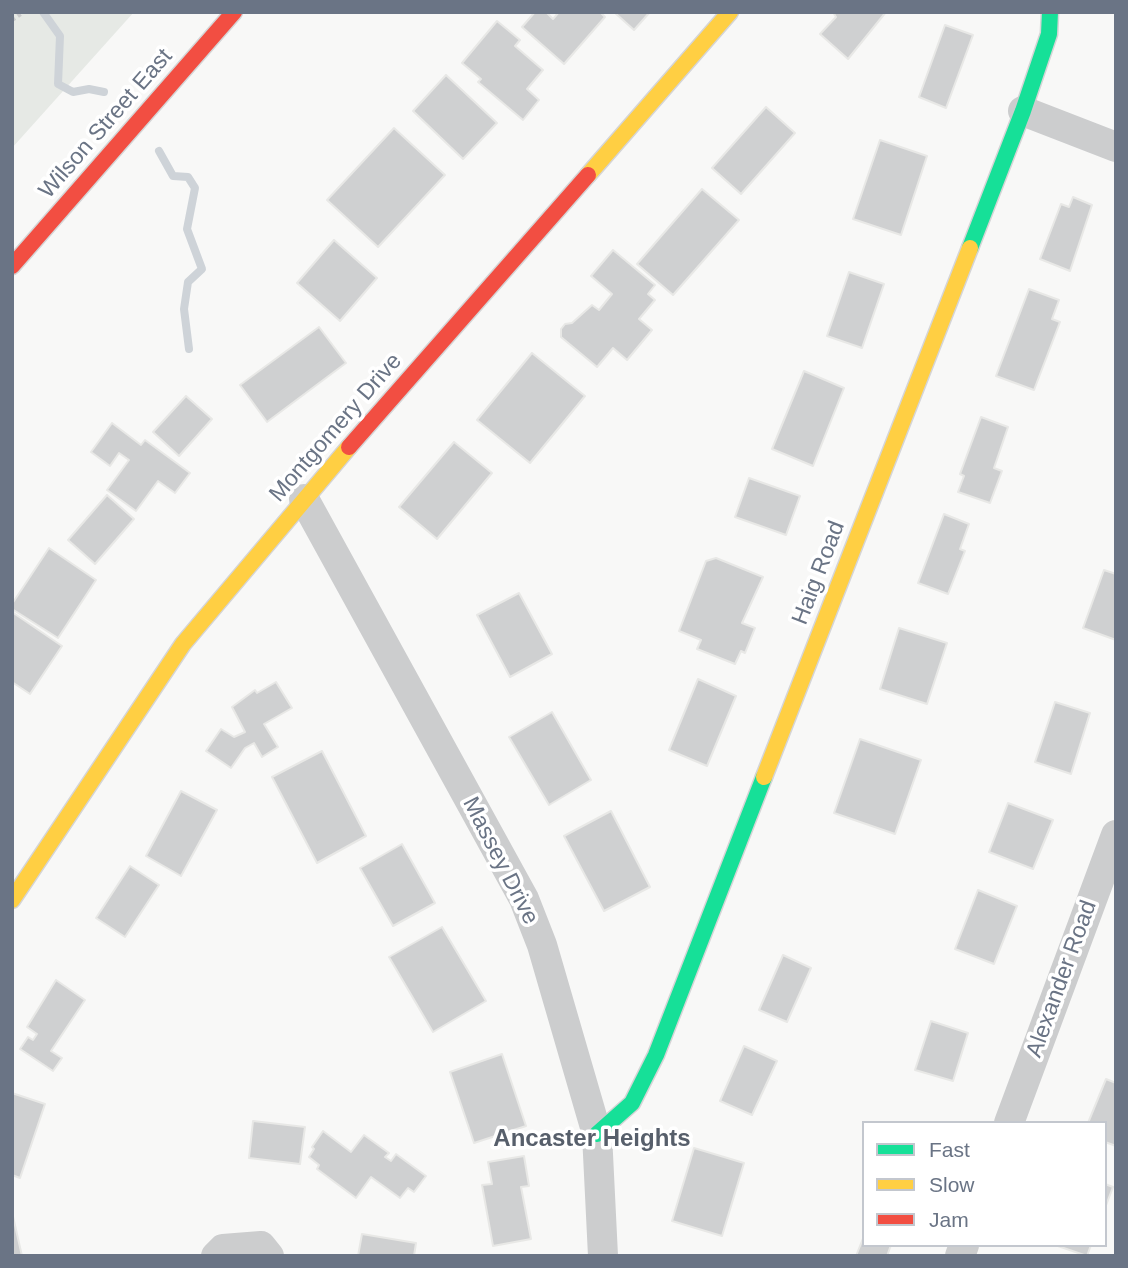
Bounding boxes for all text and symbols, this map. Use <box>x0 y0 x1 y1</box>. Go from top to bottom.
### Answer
street label: Wilson Street East <box>34 44 178 204</box>
street label: Montgomery Drive <box>264 348 408 508</box>
street label: Haig Road <box>787 517 851 629</box>
street label: Massey Drive <box>456 793 544 929</box>
street label: Alexander Road <box>1021 897 1103 1061</box>
legend <box>862 1121 1107 1247</box>
district label: Ancaster Heights <box>493 1125 691 1153</box>
text: Fast <box>929 1138 970 1161</box>
text: Slow <box>929 1173 975 1196</box>
text: Jam <box>929 1208 969 1231</box>

